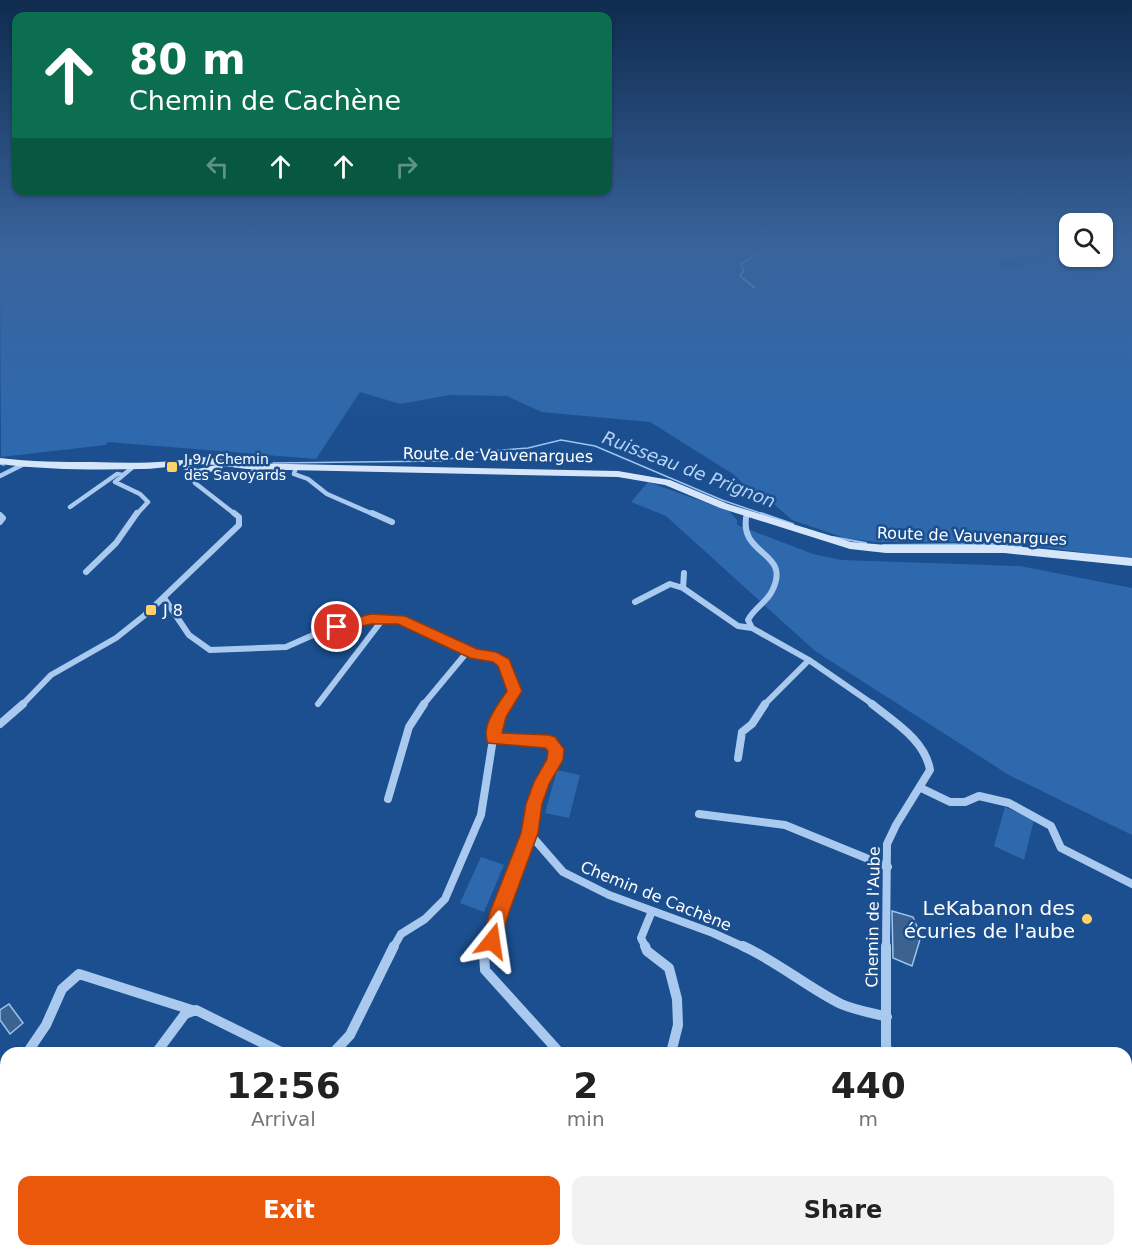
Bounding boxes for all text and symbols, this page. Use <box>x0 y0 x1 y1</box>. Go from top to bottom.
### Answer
text: 80 m <box>129 35 246 84</box>
icon: ahead <box>30 36 108 114</box>
text: Chemin de Cachène <box>129 85 401 116</box>
icon: left <box>201 150 234 183</box>
icon: ahead <box>264 150 297 183</box>
icon: ahead <box>327 150 360 183</box>
icon: right <box>390 150 423 183</box>
map controls <box>1059 213 1113 267</box>
button: search <box>1059 213 1113 267</box>
water label: Ruisseau de Prignon <box>600 426 778 512</box>
street label: Route de Vauvenargues <box>403 444 593 466</box>
place label: J 9 / Chemin des Savoyards <box>183 451 286 483</box>
marker: J 9 / Chemin des Savoyards <box>165 460 179 474</box>
street label: Route de Vauvenargues <box>877 523 1067 549</box>
place label: J 8 <box>162 601 183 620</box>
pin <box>311 601 362 652</box>
marker: J 8 <box>144 603 158 617</box>
icon: arrive <box>320 610 353 643</box>
street label: Chemin de l'Aube <box>862 846 884 988</box>
street label: Chemin de Cachène <box>578 857 734 935</box>
place label: LeKabanon des écuries de l'aube <box>904 896 1075 943</box>
position arrow <box>460 909 524 973</box>
marker: LeKabanon des écuries de l'aube <box>1080 912 1094 926</box>
text: 12:56 <box>226 1065 341 1106</box>
text: 2 <box>573 1065 598 1106</box>
text: 440 <box>831 1065 906 1106</box>
text: Arrival <box>251 1107 316 1131</box>
text: min <box>567 1107 605 1131</box>
text: m <box>859 1107 878 1131</box>
button: Exit <box>18 1176 560 1245</box>
button: Share <box>572 1176 1114 1245</box>

